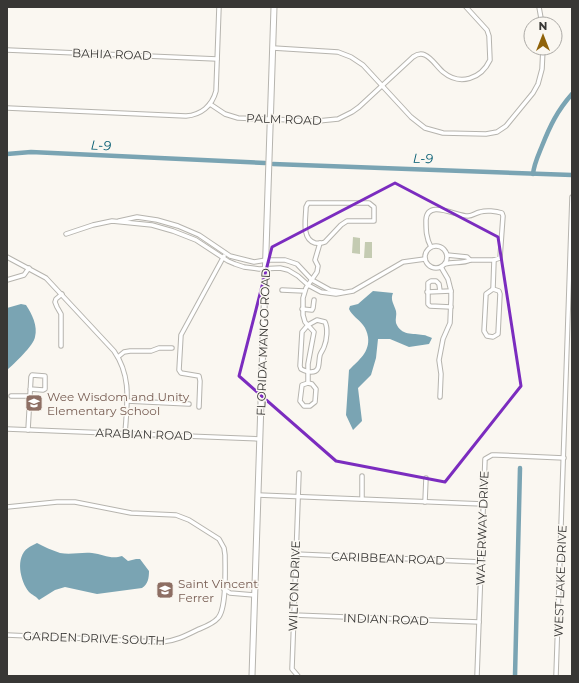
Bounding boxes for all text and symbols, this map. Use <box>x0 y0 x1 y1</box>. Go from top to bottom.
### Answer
north arrow <box>523 16 563 56</box>
text: N <box>539 19 547 33</box>
street label: BAHIA ROAD <box>72 45 152 63</box>
street label: PALM ROAD <box>246 110 322 128</box>
water label: L-9 <box>90 136 112 154</box>
water label: L-9 <box>413 150 434 166</box>
street label: FLORIDA MANGO ROAD <box>253 268 273 416</box>
place label: Wee Wisdom and Unity Elementary School <box>47 389 190 418</box>
school or university icon: Wee Wisdom and Unity Elementary School <box>24 393 44 413</box>
street label: ARABIAN ROAD <box>95 425 193 443</box>
street label: WATERWAY DRIVE <box>473 470 491 586</box>
street label: WEST LAKE DRIVE <box>551 525 569 637</box>
street label: WILTON DRIVE <box>285 540 303 632</box>
street label: CARIBBEAN ROAD <box>331 549 445 567</box>
place label: Saint Vincent Ferrer <box>178 576 258 605</box>
school or university icon: Saint Vincent Ferrer <box>155 580 175 600</box>
street label: INDIAN ROAD <box>343 610 429 628</box>
street label: GARDEN DRIVE SOUTH <box>23 628 165 648</box>

